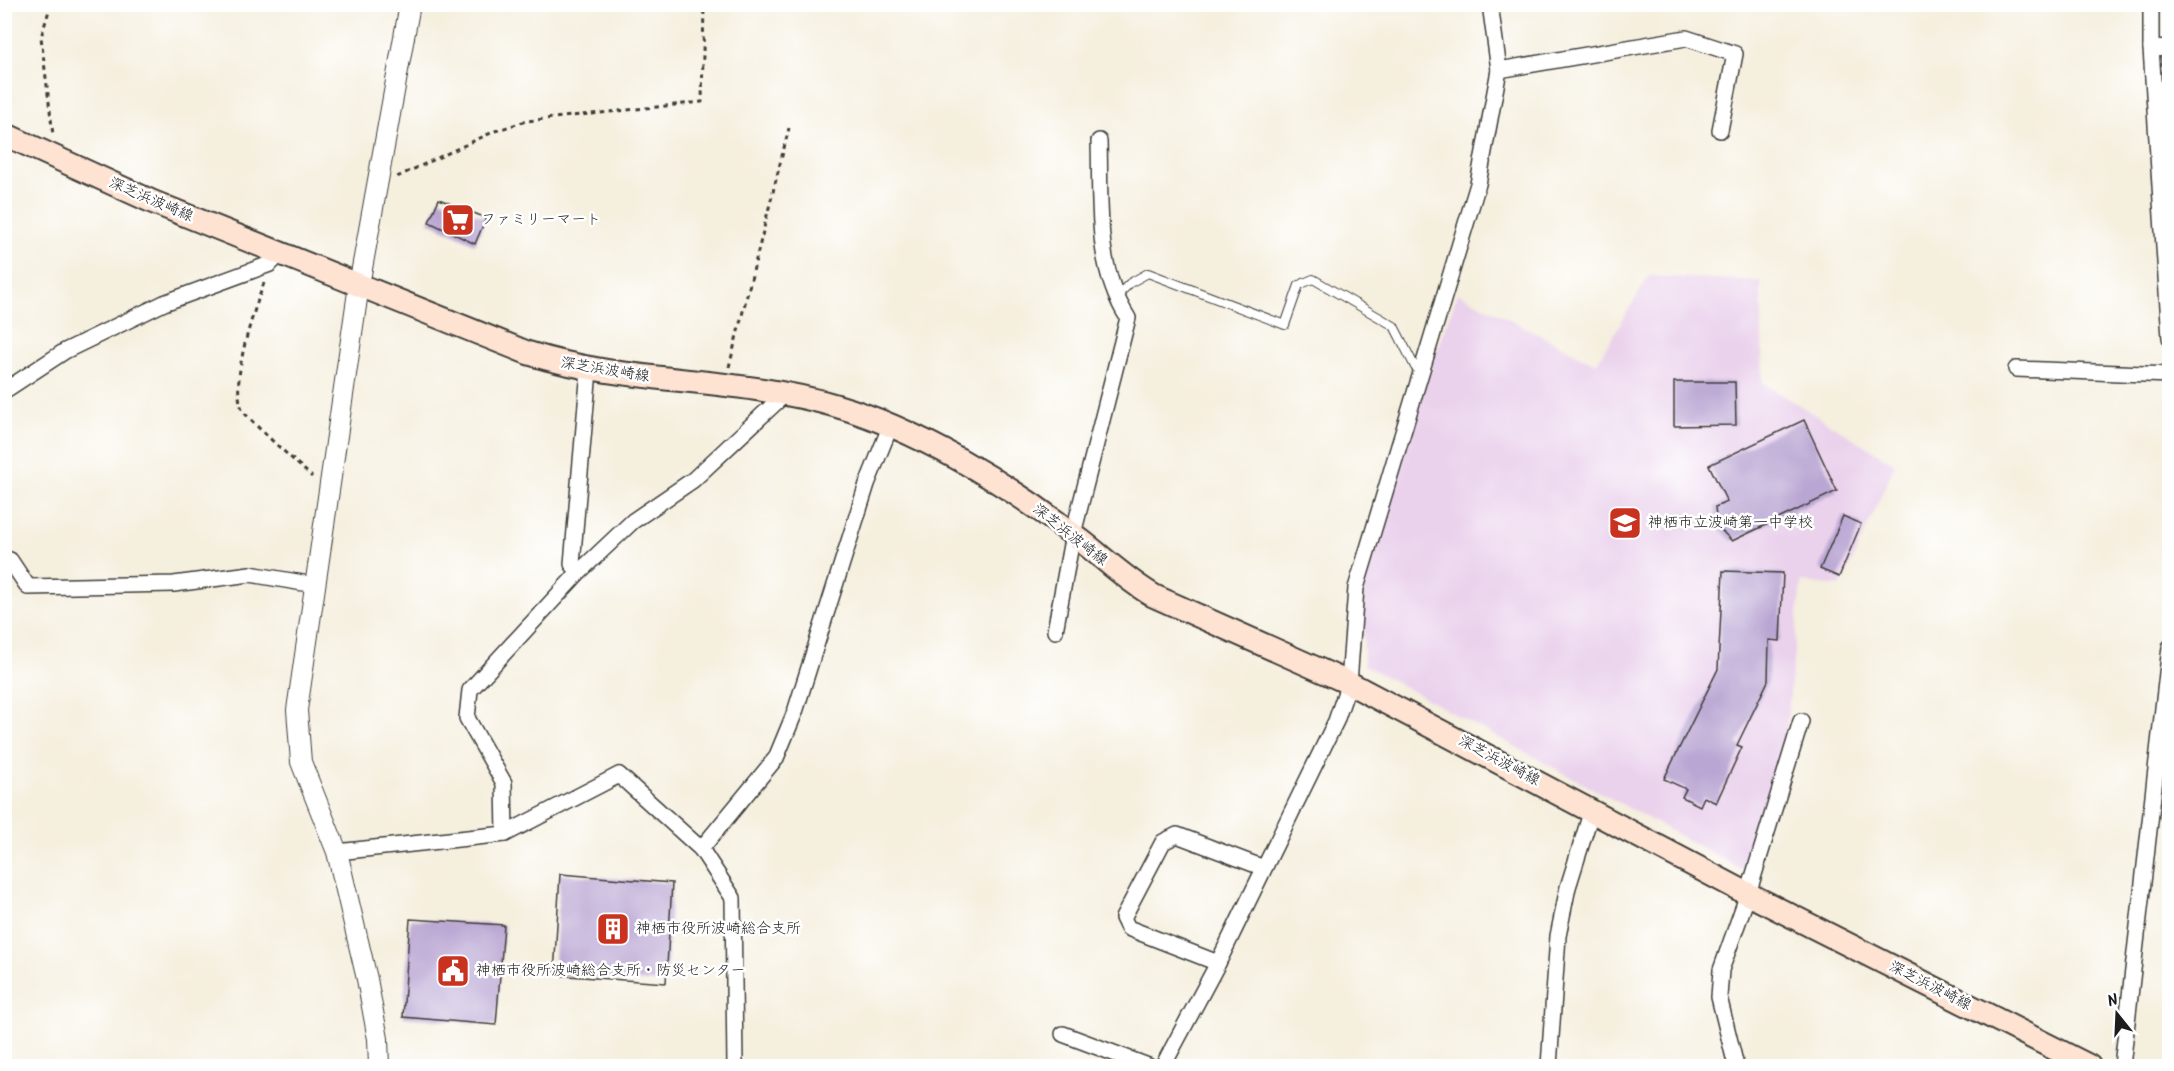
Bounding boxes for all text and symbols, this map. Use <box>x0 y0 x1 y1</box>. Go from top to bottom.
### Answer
street label: 深芝浜波崎線 <box>105 171 197 229</box>
supermarket icon: ファミリーマート <box>440 202 476 238</box>
place label: ファミリーマート <box>481 208 601 232</box>
street label: 深芝浜波崎線 <box>559 351 651 389</box>
street label: 深芝浜波崎線 <box>1027 498 1113 572</box>
school or university icon: 神栖市立波崎第一中学校 <box>1607 505 1643 541</box>
place label: 神栖市立波崎第一中学校 <box>1648 511 1813 535</box>
street label: 深芝浜波崎線 <box>1454 729 1544 793</box>
building icon: 神栖市役所波崎総合支所 <box>595 911 631 947</box>
place label: 神栖市役所波崎総合支所 <box>636 917 801 941</box>
public building icon: 神栖市役所波崎総合支所・防災センター <box>435 953 471 989</box>
street label: 深芝浜波崎線 <box>1884 955 1976 1017</box>
place label: 神栖市役所波崎総合支所・防災センター <box>476 959 745 983</box>
north arrow <box>2087 984 2147 1044</box>
text: N <box>2104 988 2121 1015</box>

